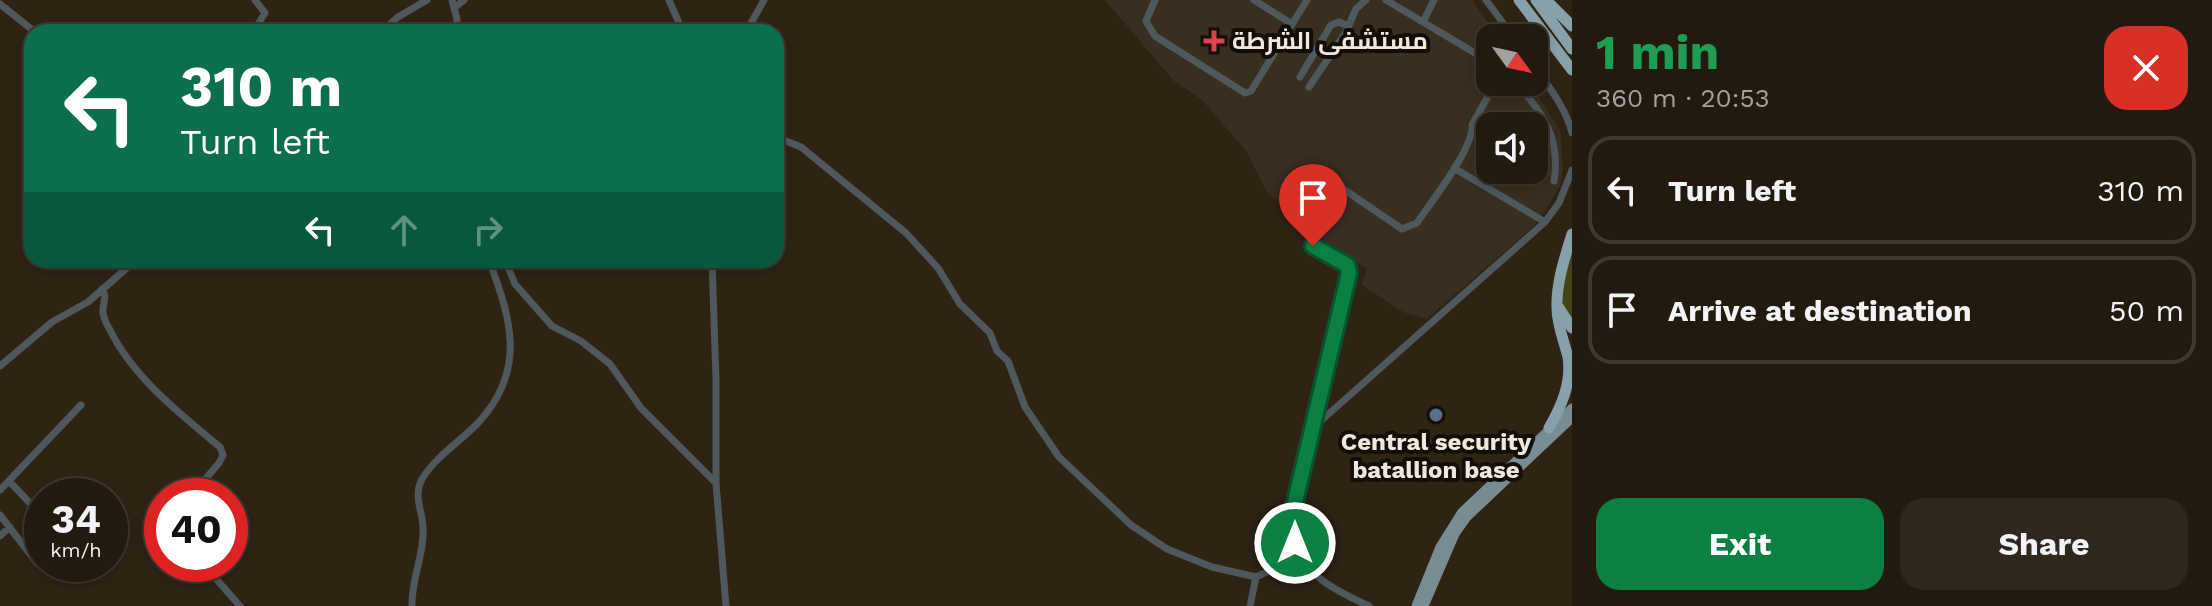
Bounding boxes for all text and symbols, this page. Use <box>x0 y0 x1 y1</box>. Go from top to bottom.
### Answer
north arrow <box>1476 24 1548 96</box>
map controls <box>1476 24 1548 184</box>
text: 1 min <box>1596 24 1719 81</box>
button: close <box>2104 26 2188 110</box>
place label: مستشفى الشرطة <box>1232 27 1428 55</box>
marker: مستشفى الشرطة <box>1203 30 1225 52</box>
text: 310 m <box>180 54 342 120</box>
icon: left <box>48 56 152 160</box>
text: 360 m · 20:53 <box>1596 83 1770 113</box>
button: sound <box>1476 112 1548 184</box>
text: Turn left <box>180 121 330 163</box>
pin <box>1279 164 1347 246</box>
icon: left <box>1600 168 1644 212</box>
text: Turn left <box>1668 173 1796 208</box>
text: 310 m <box>2097 173 2184 208</box>
icon: arrive <box>1291 176 1335 220</box>
icon: left <box>298 208 342 252</box>
icon: ahead <box>382 208 426 252</box>
icon: right <box>466 208 510 252</box>
icon: arrive <box>1600 288 1644 332</box>
text: Arrive at destination <box>1668 293 1972 328</box>
text: 50 m <box>2109 293 2184 328</box>
marker: Central security batallion base <box>1427 406 1445 424</box>
place label: Central security batallion base <box>1341 428 1532 484</box>
speed limit sign: 40 <box>144 478 248 582</box>
text: 34 <box>51 496 101 543</box>
button: Exit <box>1596 498 1884 590</box>
button: Share <box>1900 498 2188 590</box>
position arrow <box>1253 501 1337 585</box>
text: km/h <box>50 538 102 562</box>

